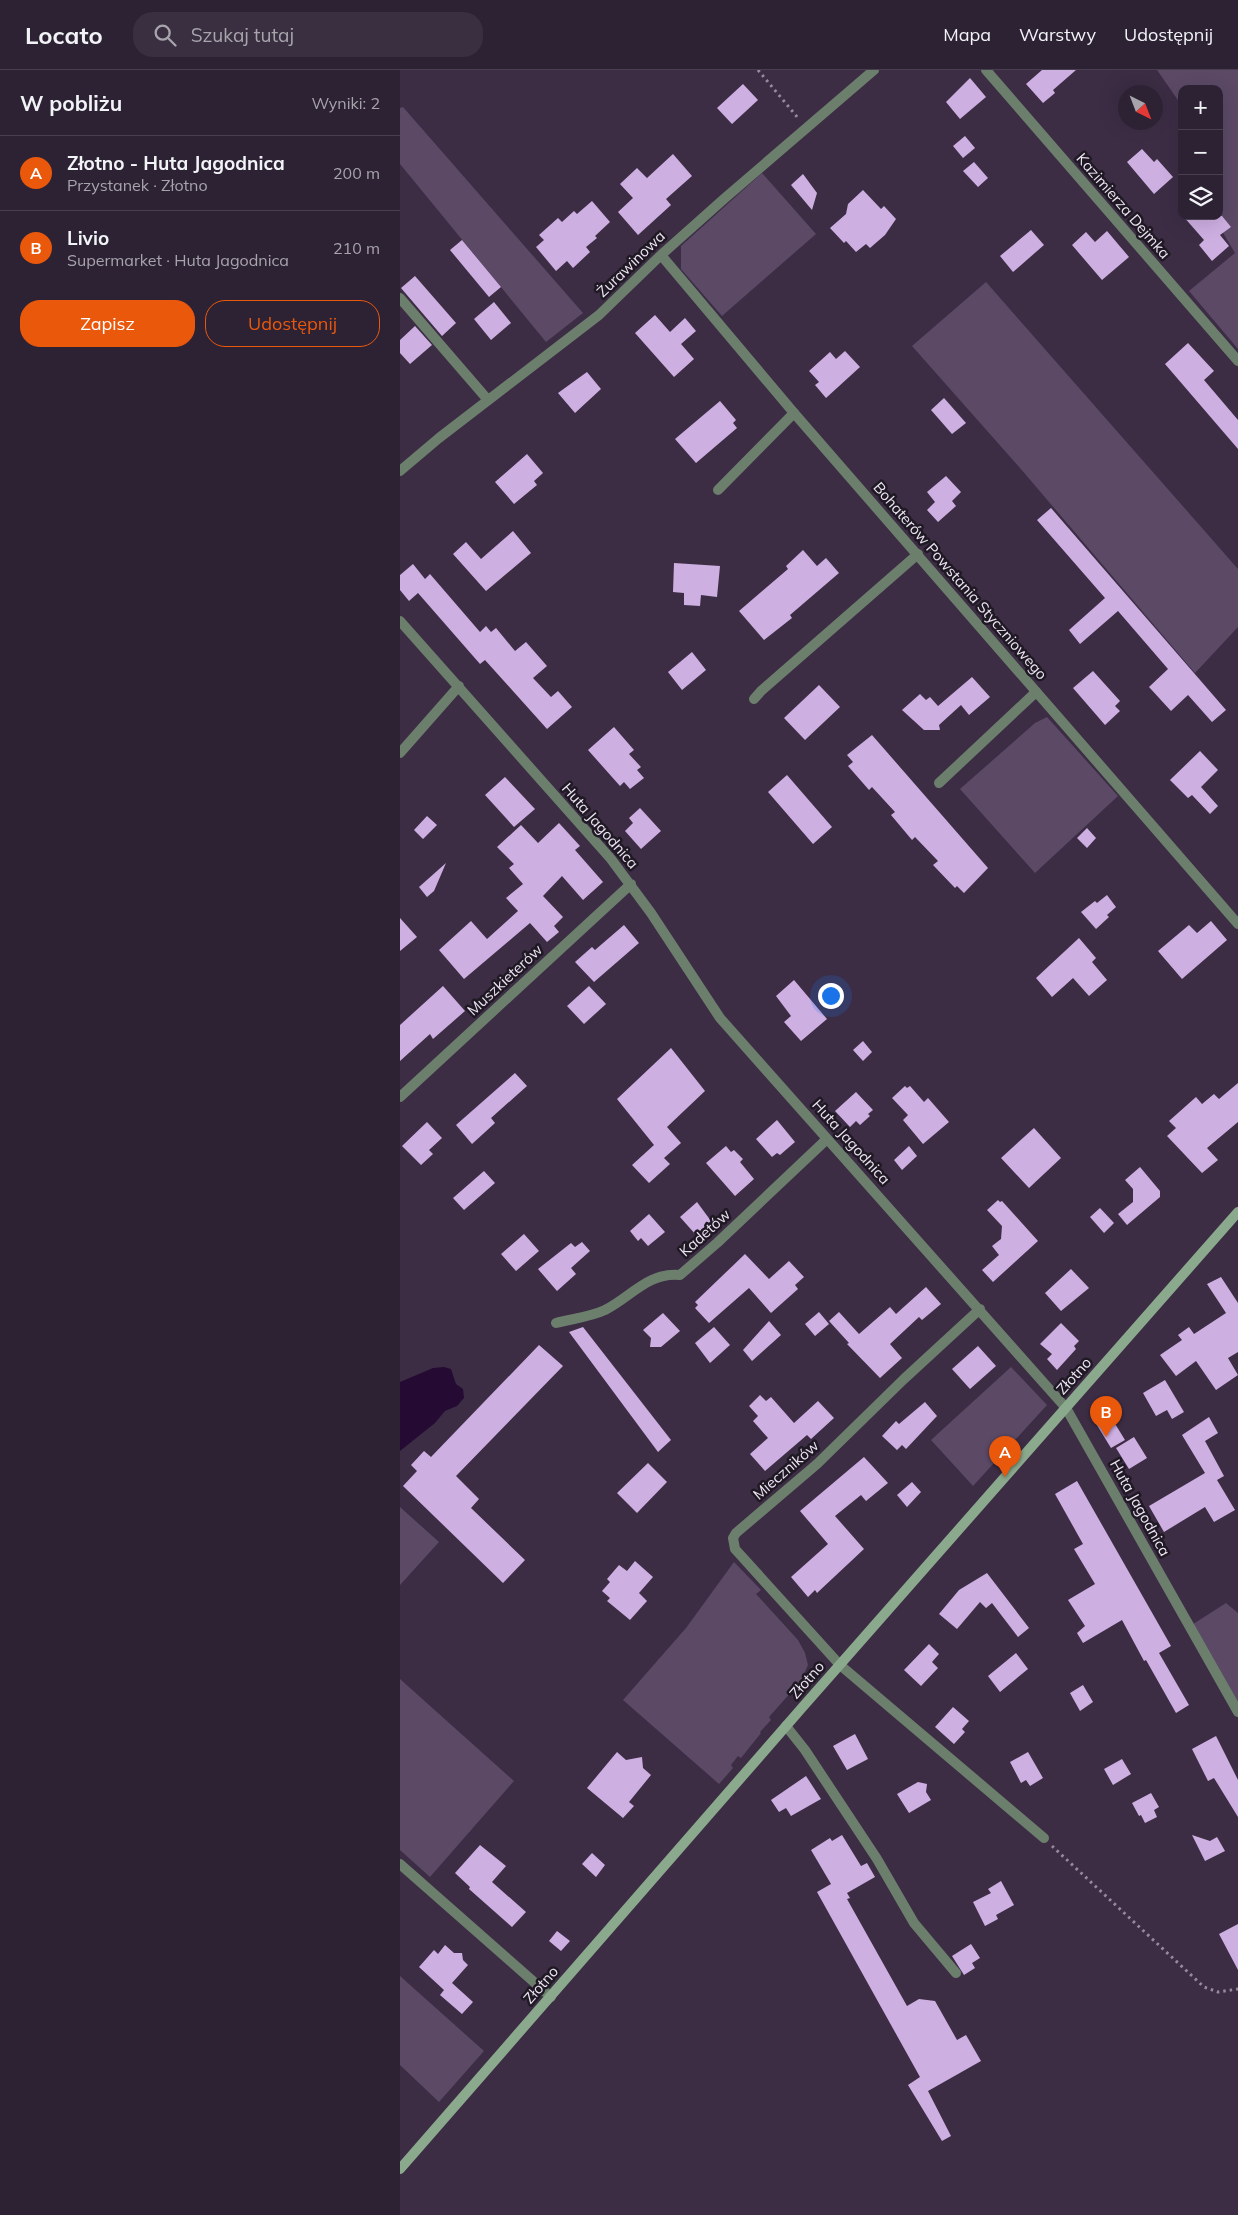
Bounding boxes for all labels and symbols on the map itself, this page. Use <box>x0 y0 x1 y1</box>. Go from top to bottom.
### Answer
north arrow <box>1118 85 1163 130</box>
street label: Kazimierza Dejmka <box>1072 149 1174 262</box>
street label: Żurawinowa <box>593 226 669 301</box>
street label: Bohaterów Powstania Styczniowego <box>869 478 1051 683</box>
street label: Huta Jagodnica <box>558 779 643 873</box>
street label: Muszkieterów <box>463 940 546 1019</box>
your location <box>818 983 844 1009</box>
street label: Huta Jagodnica <box>808 1095 894 1188</box>
street label: Kadetów <box>675 1205 734 1261</box>
street label: Złotno <box>1052 1353 1095 1398</box>
pin: B <box>1090 1396 1122 1437</box>
street label: Mieczników <box>749 1436 823 1503</box>
pin: A <box>989 1436 1021 1477</box>
street label: Huta Jagodnica <box>1106 1456 1175 1559</box>
street label: Złotno <box>785 1657 828 1702</box>
street label: Złotno <box>519 1962 562 2007</box>

